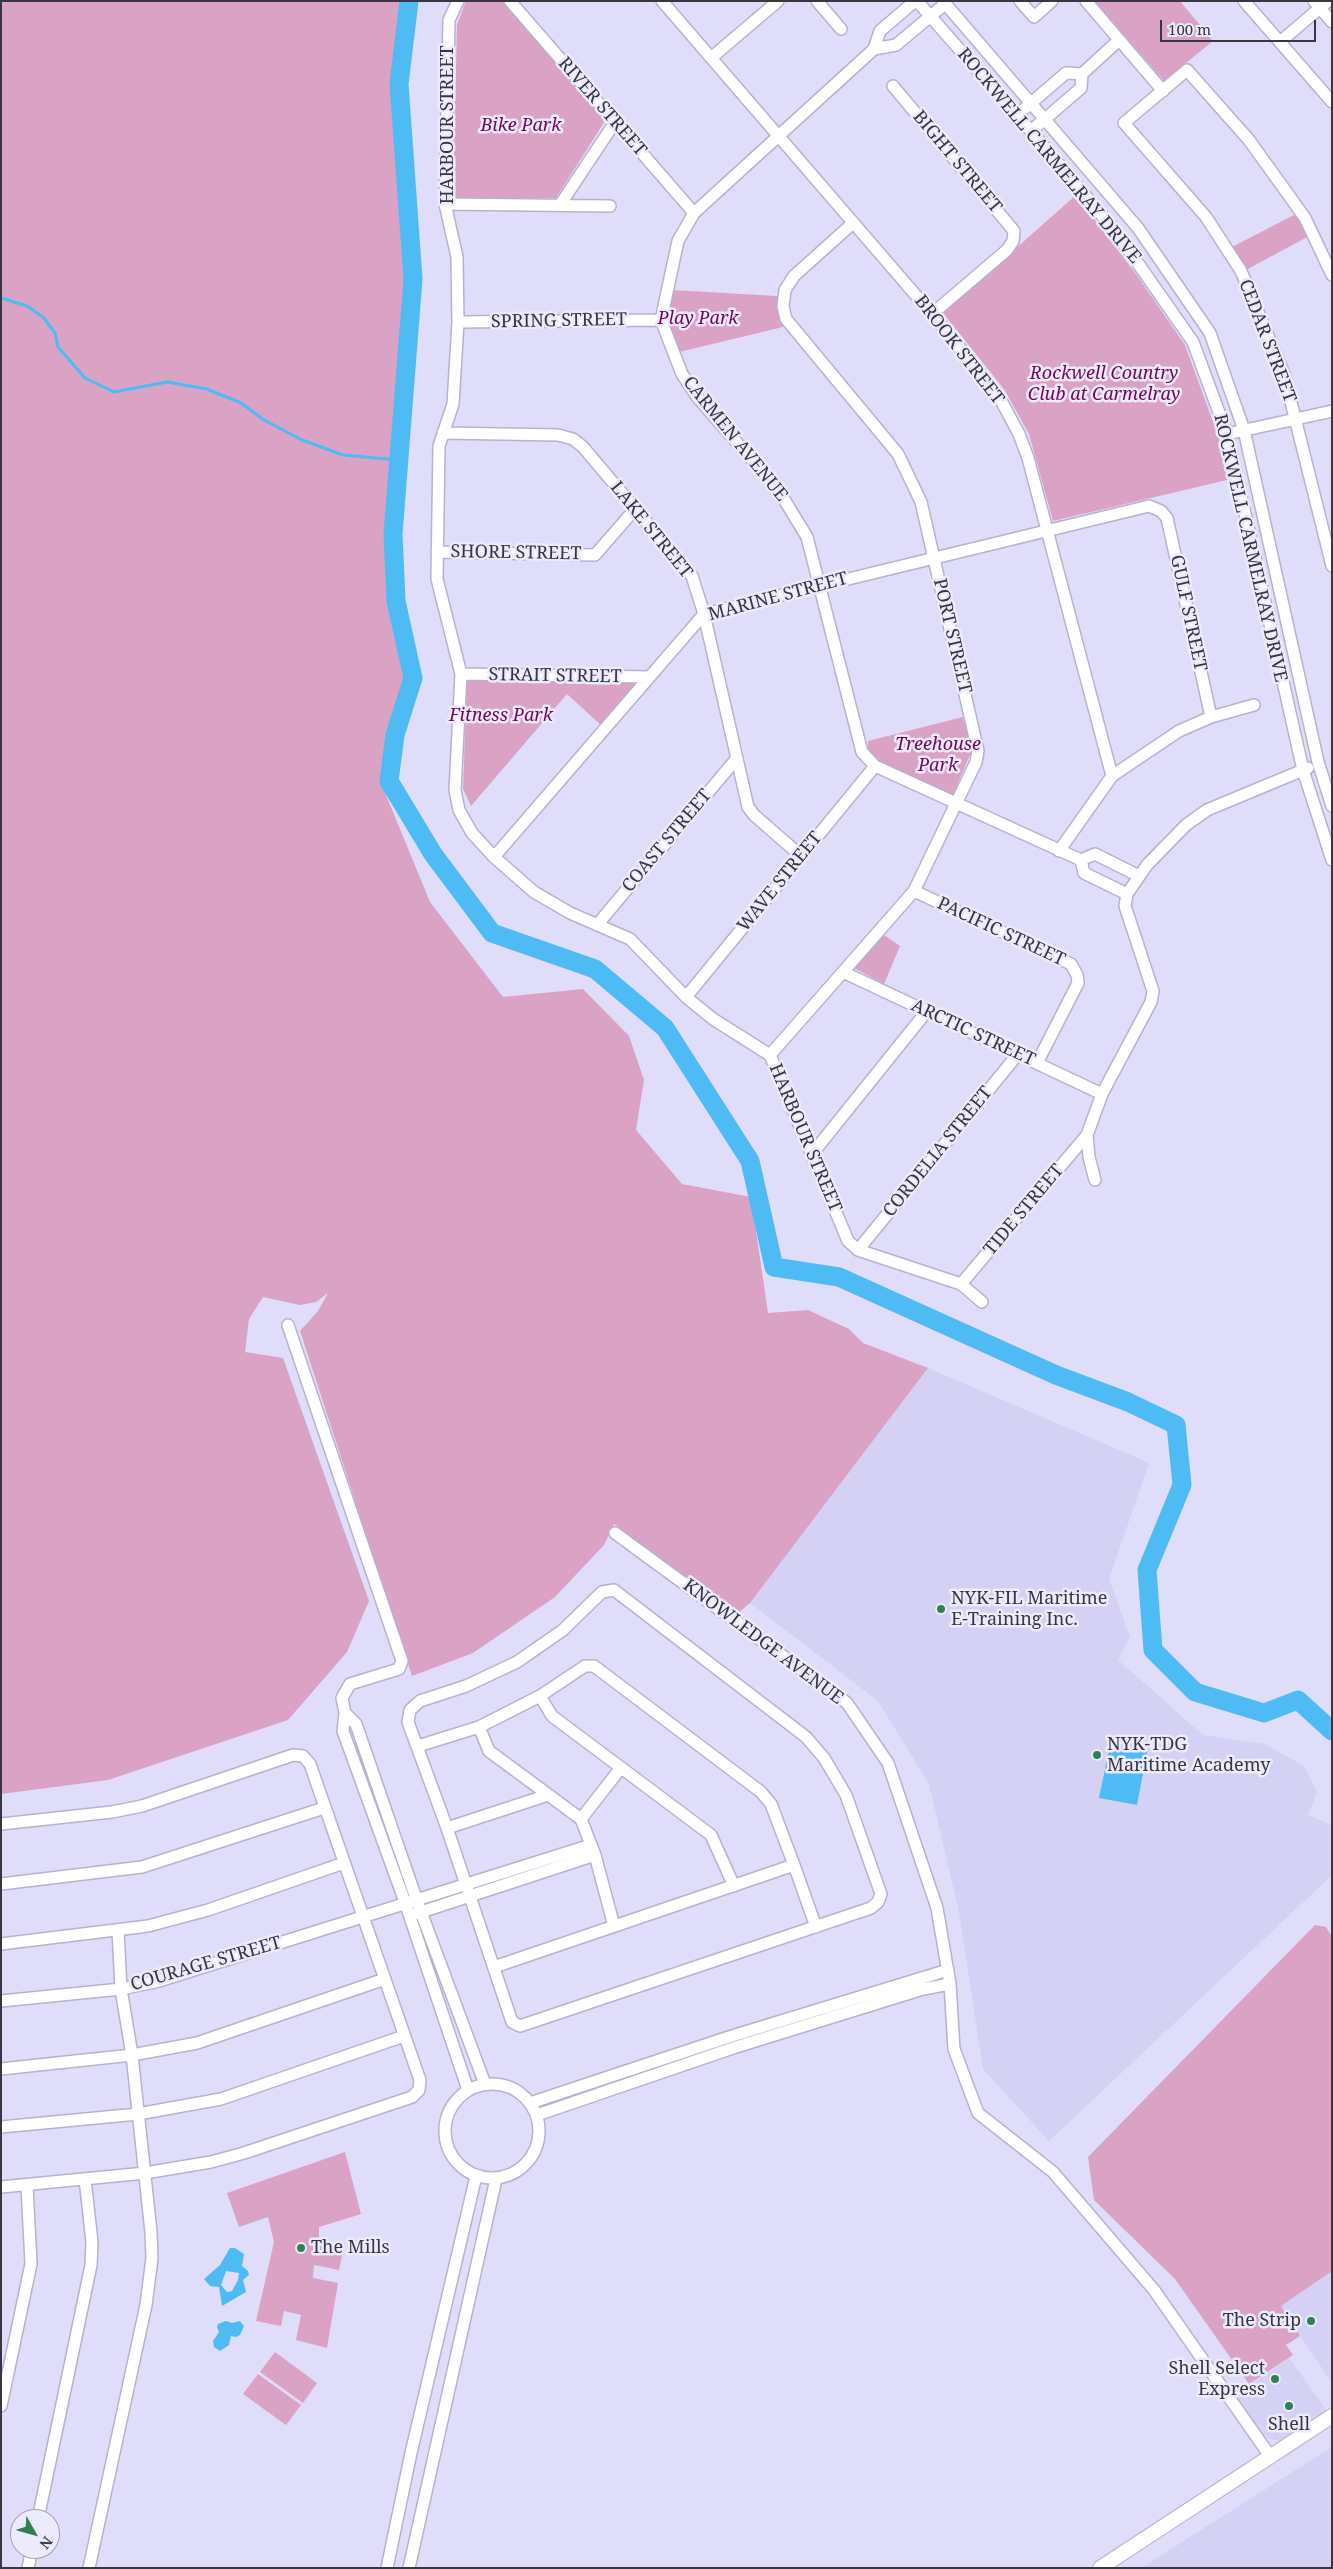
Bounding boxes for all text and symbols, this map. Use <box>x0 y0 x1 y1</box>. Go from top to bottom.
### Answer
scale bar <box>1163 10 1319 42</box>
text: 100 m <box>1168 19 1211 39</box>
street label: ROCKWELL CARMELRAY DRIVE <box>952 44 1146 268</box>
street label: HARBOUR STREET <box>437 45 459 205</box>
street label: RIVER STREET <box>553 53 651 161</box>
street label: BIGHT STREET <box>908 106 1006 218</box>
park label: Bike Park <box>481 115 561 137</box>
street label: CEDAR STREET <box>1234 276 1300 406</box>
street label: BROOK STREET <box>910 291 1008 409</box>
park label: Play Park <box>657 308 739 330</box>
street label: SPRING STREET <box>491 309 627 333</box>
park label: Rockwell Country Club at Carmelray <box>1028 363 1180 406</box>
street label: CARMEN AVENUE <box>678 372 792 506</box>
street label: ROCKWELL CARMELRAY DRIVE <box>1209 412 1291 684</box>
street label: LAKE STREET <box>605 477 697 583</box>
street label: SHORE STREET <box>450 541 582 565</box>
street label: GULF STREET <box>1165 553 1211 673</box>
street label: MARINE STREET <box>706 568 850 626</box>
street label: PORT STREET <box>928 577 976 695</box>
street label: STRAIT STREET <box>488 664 622 688</box>
park label: Fitness Park <box>449 705 553 727</box>
park label: Treehouse Park <box>895 734 981 776</box>
street label: COAST STREET <box>618 785 716 897</box>
street label: WAVE STREET <box>733 828 827 936</box>
street label: PACIFIC STREET <box>934 893 1068 971</box>
street label: ARCTIC STREET <box>908 995 1038 1071</box>
street label: HARBOUR STREET <box>764 1061 846 1215</box>
street label: CORDELIA STREET <box>879 1082 997 1222</box>
street label: TIDE STREET <box>980 1160 1068 1260</box>
street label: KNOWLEDGE AVENUE <box>679 1575 847 1709</box>
place label: NYK-FIL Maritime E-Training Inc. <box>951 1588 1107 1630</box>
marker: NYK-FIL Maritime E-Training Inc. <box>935 1603 947 1615</box>
place label: NYK-TDG Maritime Academy <box>1107 1734 1270 1776</box>
marker: NYK-TDG Maritime Academy <box>1091 1749 1103 1761</box>
street label: COURAGE STREET <box>128 1932 284 1996</box>
place label: The Mills <box>311 2237 390 2259</box>
marker: The Mills <box>295 2242 307 2254</box>
place label: The Strip <box>1223 2310 1301 2332</box>
marker: The Strip <box>1305 2315 1317 2327</box>
place label: Shell Select Express <box>1168 2358 1265 2400</box>
marker: Shell Select Express <box>1269 2373 1281 2385</box>
marker: Shell <box>1283 2400 1295 2412</box>
place label: Shell <box>1268 2414 1310 2436</box>
north arrow <box>10 2509 60 2559</box>
text: N <box>36 2533 57 2553</box>

